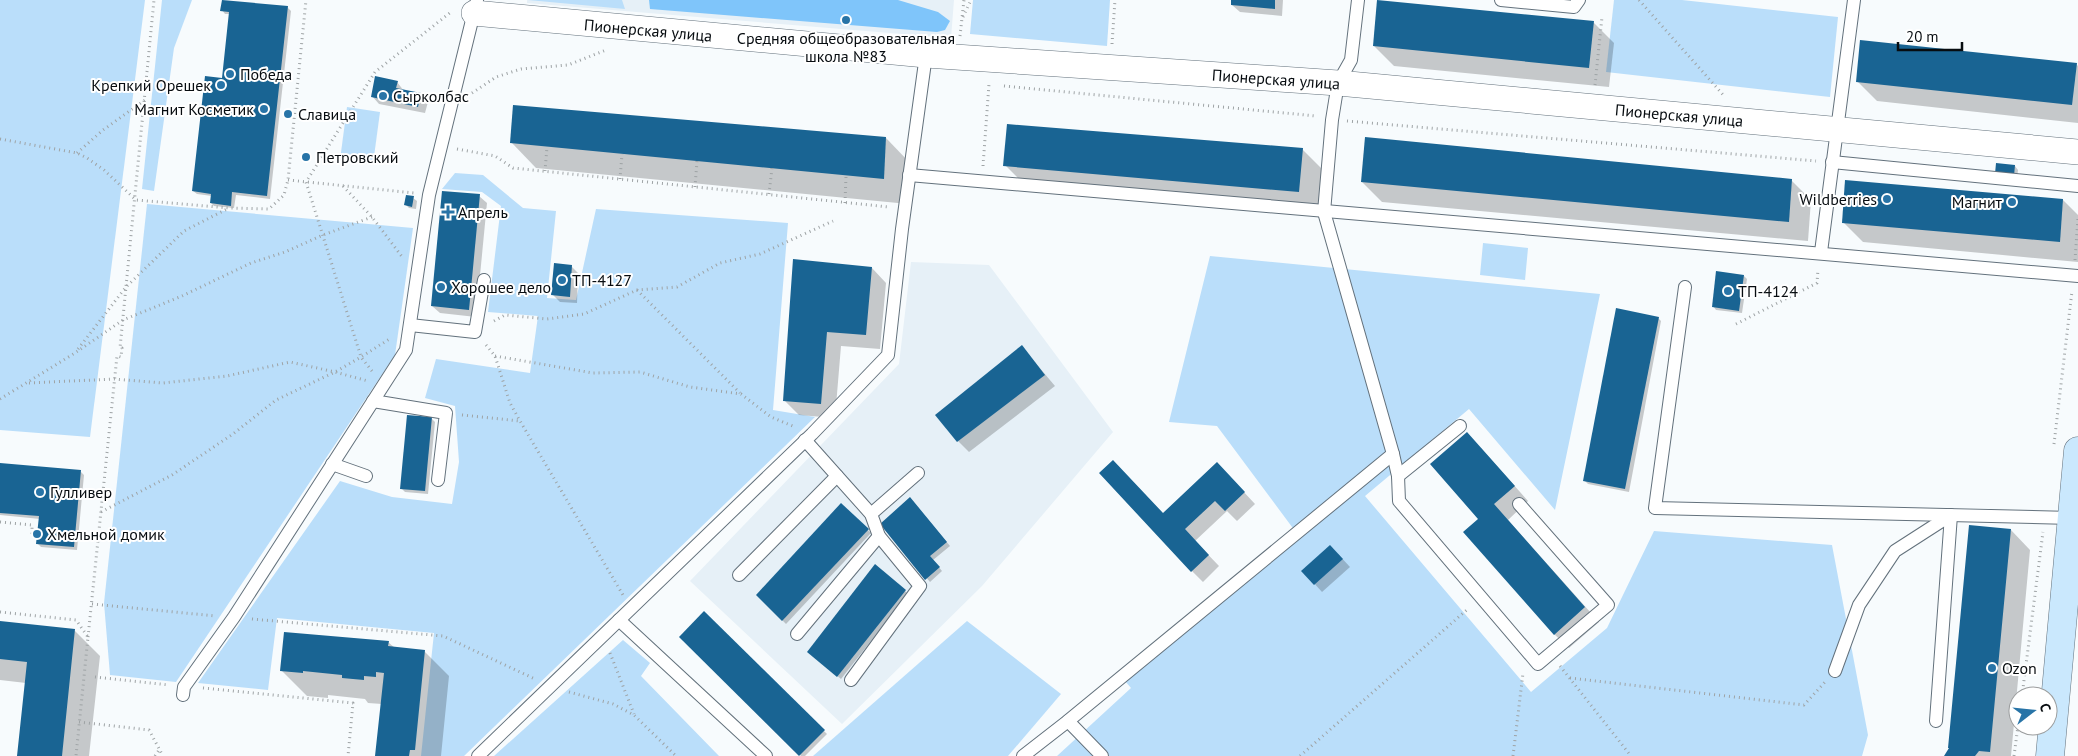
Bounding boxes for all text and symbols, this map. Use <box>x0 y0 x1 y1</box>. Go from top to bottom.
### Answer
street label: Пионерская улица <box>583 14 713 46</box>
marker: Средняя общеобразовательная школа №83 <box>840 14 852 26</box>
scale bar <box>1898 20 1962 52</box>
text: 20 m <box>1906 27 1939 46</box>
place label: Средняя общеобразовательная школа №83 <box>737 28 955 66</box>
place label: Победа <box>240 64 292 84</box>
street label: Пионерская улица <box>1211 65 1341 93</box>
marker: Победа <box>224 68 236 80</box>
place label: Крепкий Орешек <box>91 75 211 95</box>
marker: Крепкий Орешек <box>215 79 227 91</box>
place label: Сырколбас <box>393 86 469 106</box>
marker: Сырколбас <box>377 90 389 102</box>
place label: Магнит Косметик <box>134 99 254 119</box>
street label: Пионерская улица <box>1614 99 1744 131</box>
marker: Магнит Косметик <box>258 103 270 115</box>
place label: Славица <box>298 104 356 124</box>
marker: Славица <box>282 108 294 120</box>
place label: Петровский <box>316 147 399 167</box>
marker: Петровский <box>300 151 312 163</box>
place label: Wildberries <box>1799 189 1877 209</box>
place label: Магнит <box>1952 192 2003 212</box>
marker: Wildberries <box>1881 193 1893 205</box>
marker: Магнит <box>2006 196 2018 208</box>
place label: Апрель <box>458 202 508 222</box>
marker: Апрель <box>442 206 454 218</box>
place label: ТП-4127 <box>572 270 632 290</box>
marker: ТП-4127 <box>556 274 568 286</box>
place label: Хорошее дело <box>451 277 551 297</box>
marker: Хорошее дело <box>435 281 447 293</box>
place label: ТП-4124 <box>1738 281 1798 301</box>
marker: ТП-4124 <box>1722 285 1734 297</box>
place label: Гулливер <box>50 482 112 502</box>
marker: Гулливер <box>34 486 46 498</box>
place label: Хмельной домик <box>47 524 165 544</box>
marker: Хмельной домик <box>31 528 43 540</box>
place label: Ozon <box>2002 658 2037 678</box>
marker: Ozon <box>1986 662 1998 674</box>
north arrow <box>2008 686 2058 736</box>
text: С <box>2036 701 2055 714</box>

